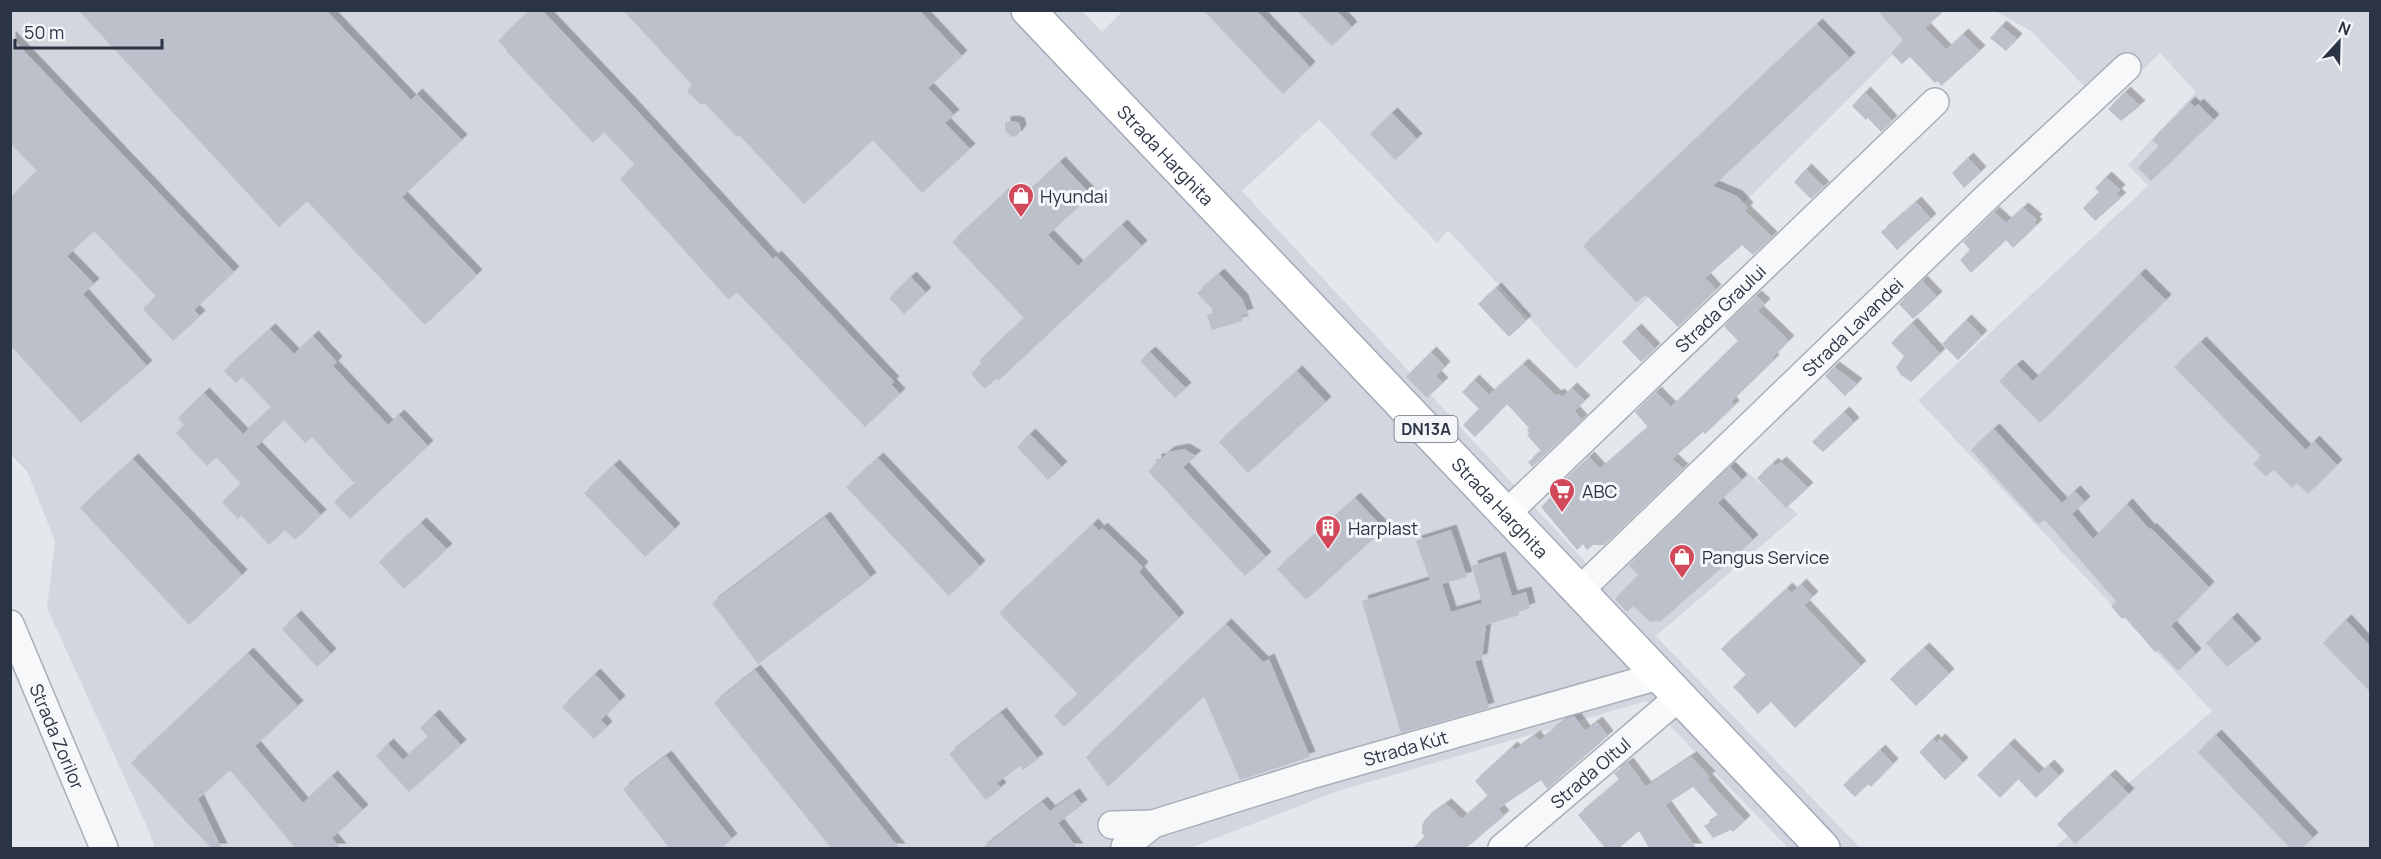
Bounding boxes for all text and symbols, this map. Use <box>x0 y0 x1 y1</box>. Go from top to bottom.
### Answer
scale bar <box>15 12 162 50</box>
north arrow <box>2309 12 2369 72</box>
text: N <box>2335 16 2354 40</box>
text: 50 m <box>24 20 64 44</box>
street label: Strada Harghita <box>1112 100 1219 211</box>
shop icon: Hyundai <box>1006 181 1036 219</box>
place label: Hyundai <box>1040 184 1108 208</box>
street label: Strada Graului <box>1670 259 1771 358</box>
street label: Strada Lavandei <box>1796 272 1908 382</box>
road number: DN13A <box>1394 416 1458 442</box>
street label: Strada Harghita <box>1447 452 1554 563</box>
supermarket icon: ABC <box>1547 476 1577 514</box>
place label: ABC <box>1582 479 1617 503</box>
building icon: Harplast <box>1313 513 1343 551</box>
place label: Harplast <box>1348 516 1418 540</box>
shop icon: Pangus Service <box>1667 542 1697 580</box>
place label: Pangus Service <box>1702 545 1829 569</box>
street label: Strada Zorilor <box>24 680 90 793</box>
street label: Strada Kút <box>1361 725 1451 771</box>
street label: Strada Oltul <box>1545 732 1635 814</box>

